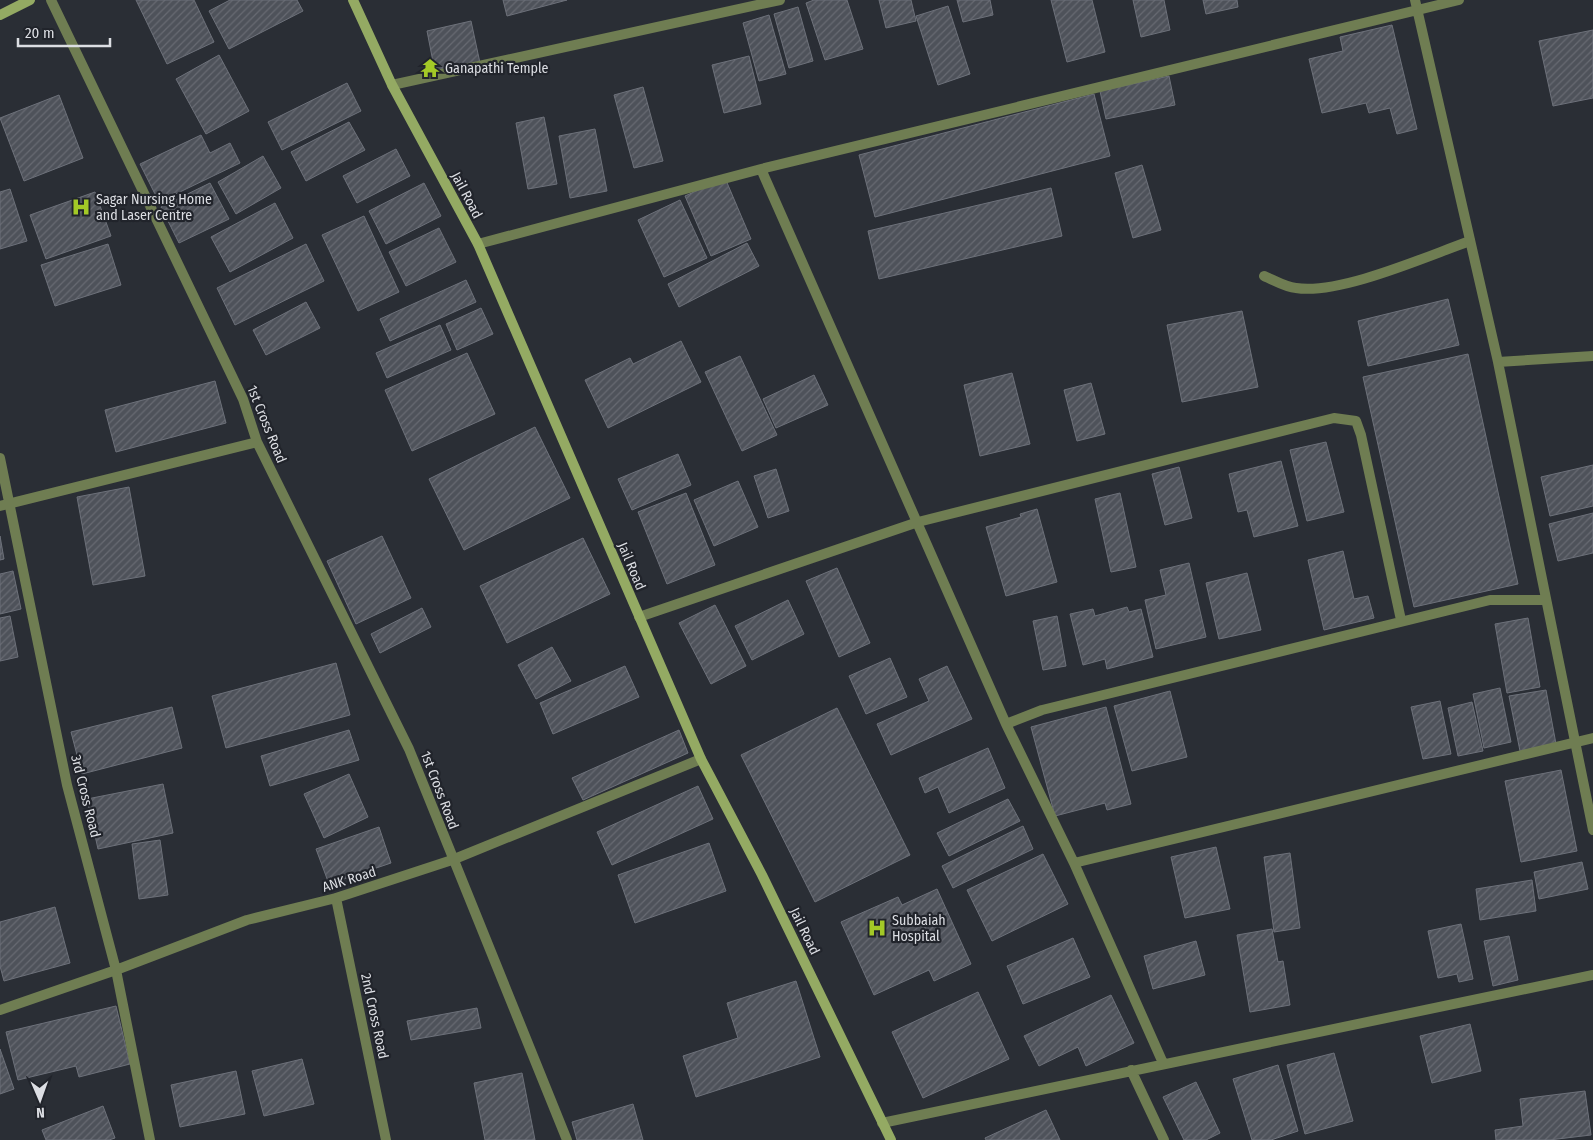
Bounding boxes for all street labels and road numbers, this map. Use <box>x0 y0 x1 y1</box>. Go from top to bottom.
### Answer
street label: Jail Road <box>447 169 486 221</box>
street label: 1st Cross Road <box>243 383 290 465</box>
street label: Jail Road <box>614 540 649 593</box>
street label: 1st Cross Road <box>417 749 462 832</box>
street label: 3rd Cross Road <box>67 753 104 839</box>
street label: ANK Road <box>320 863 378 896</box>
street label: Jail Road <box>786 905 823 958</box>
street label: 2nd Cross Road <box>357 972 392 1061</box>

